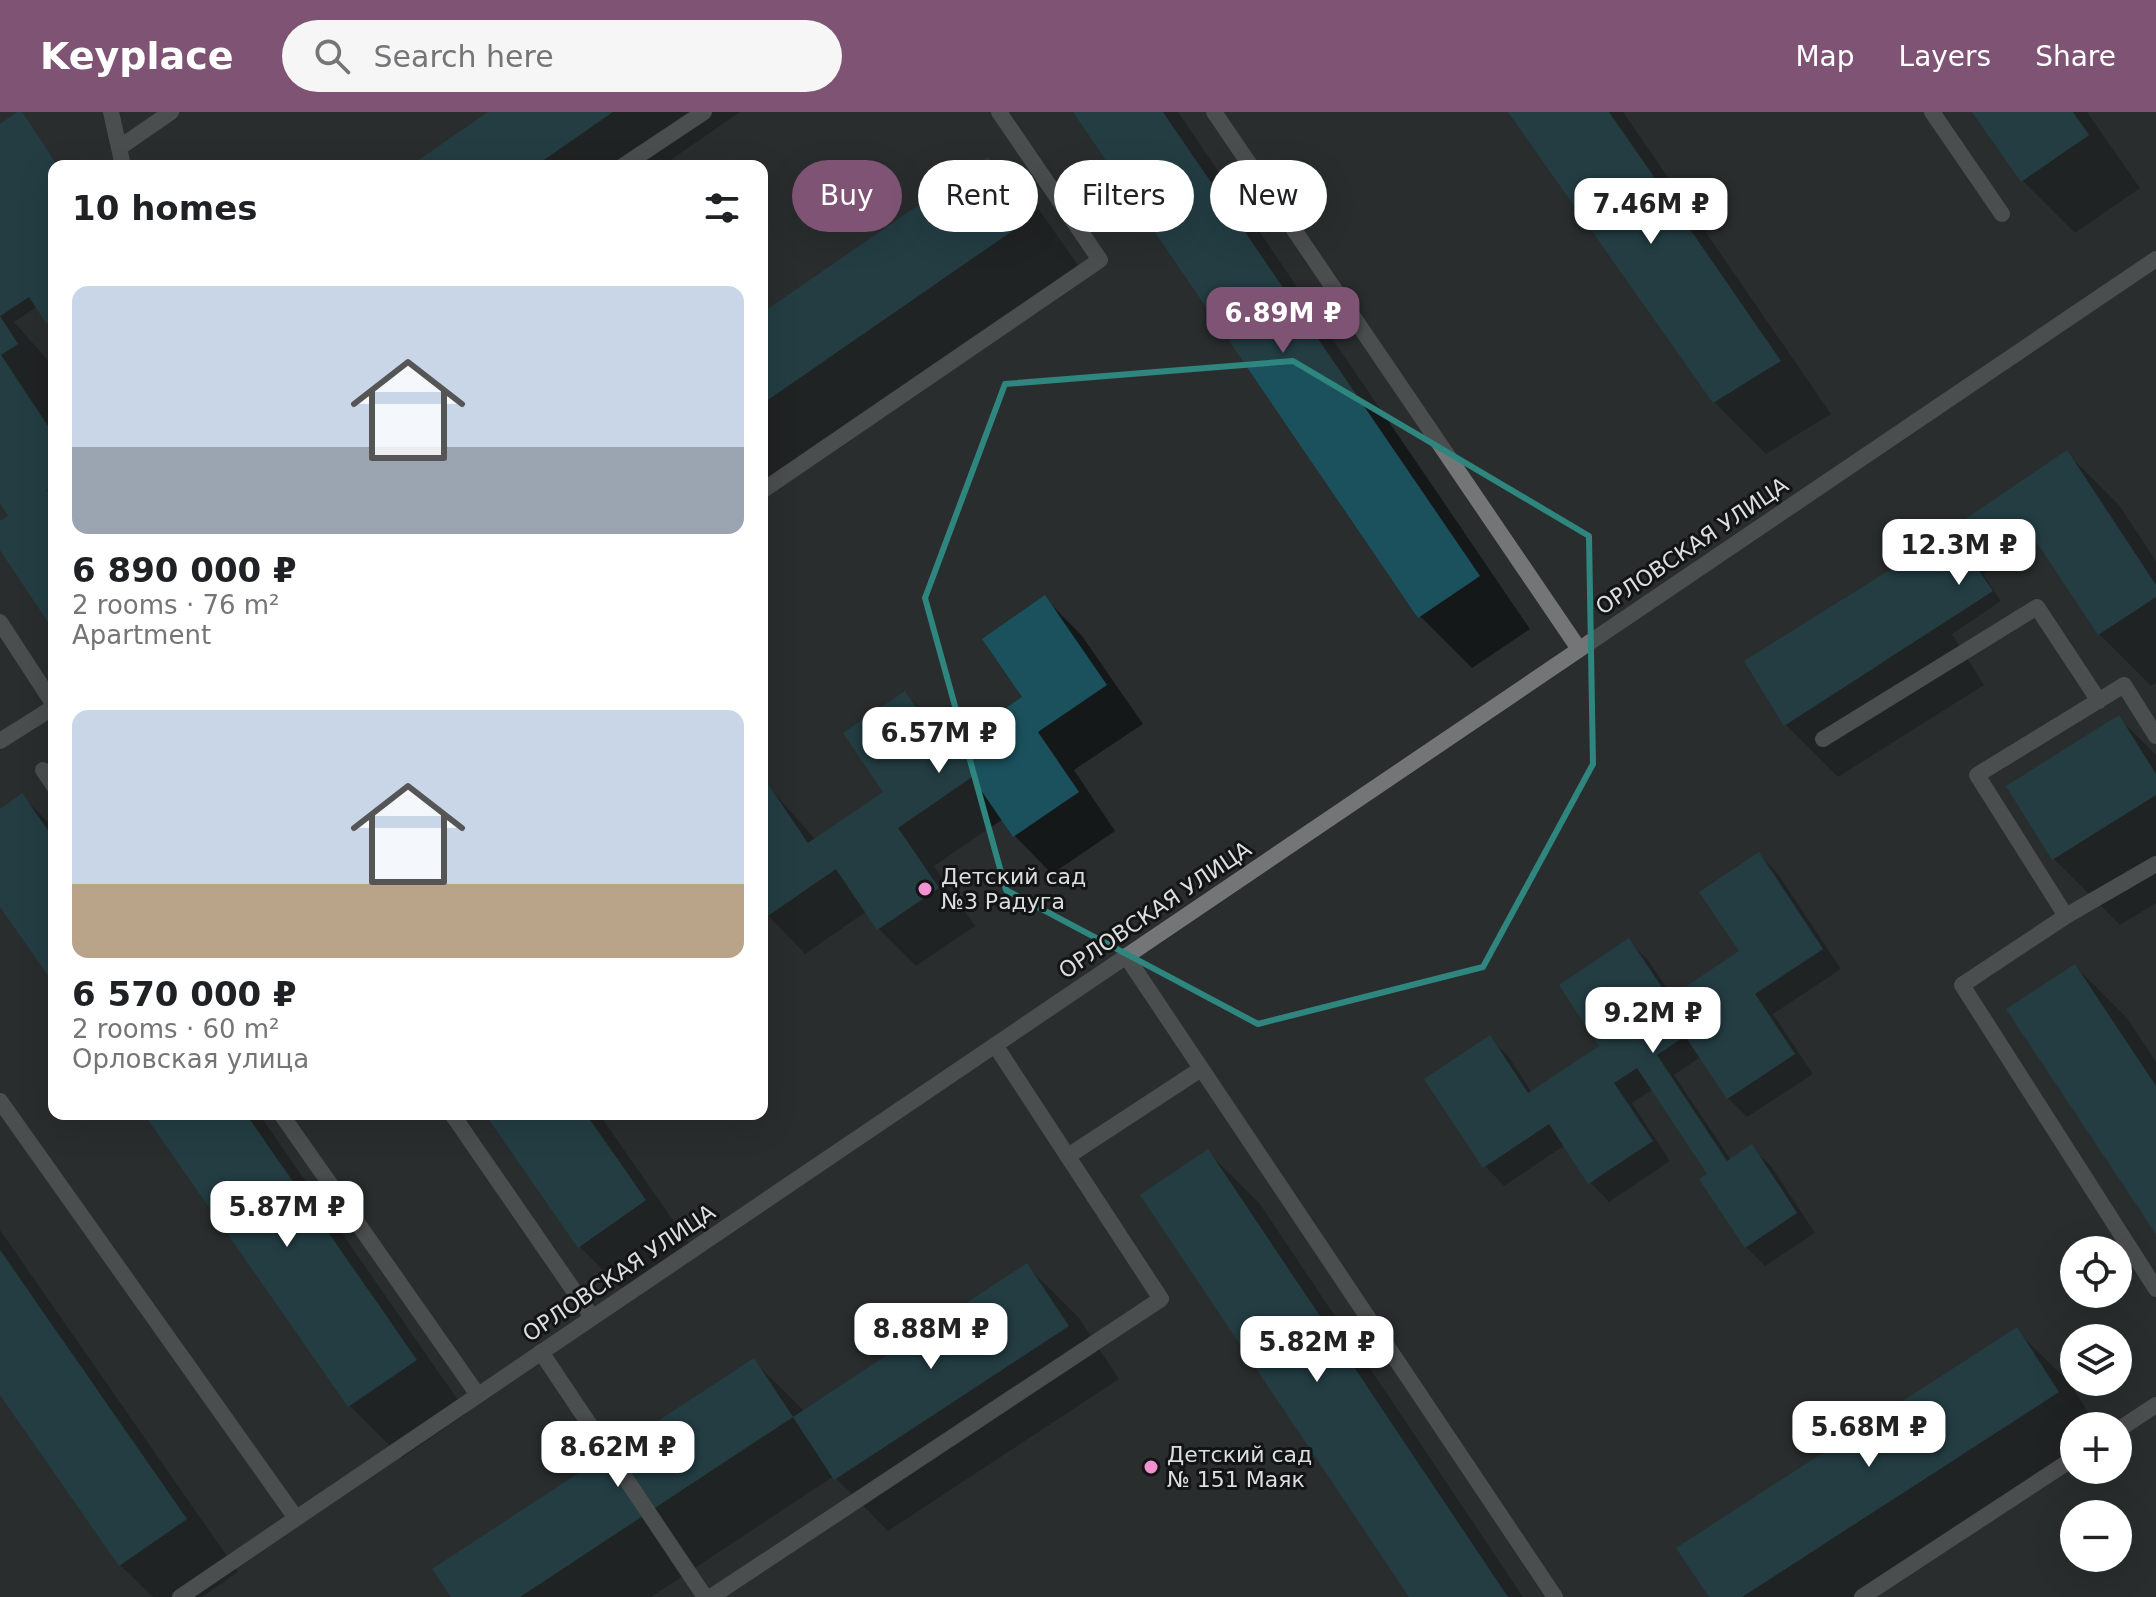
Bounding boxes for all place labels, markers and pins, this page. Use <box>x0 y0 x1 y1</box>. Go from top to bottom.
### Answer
pin: 7.46M ₽ <box>1577 178 1725 246</box>
pin: 6.89M ₽ <box>1209 287 1357 355</box>
pin: 12.3M ₽ <box>1885 519 2033 587</box>
pin: 6.57M ₽ <box>865 707 1013 775</box>
place label: Детский сад №3 Радуга <box>941 864 1086 914</box>
marker: Детский сад №3 Радуга <box>916 880 934 898</box>
pin: 9.2M ₽ <box>1588 987 1718 1055</box>
pin: 5.87M ₽ <box>213 1181 361 1249</box>
pin: 8.88M ₽ <box>857 1303 1005 1371</box>
pin: 5.82M ₽ <box>1243 1316 1391 1384</box>
pin: 5.68M ₽ <box>1795 1401 1943 1469</box>
pin: 8.62M ₽ <box>544 1421 692 1489</box>
place label: Детский сад № 151 Маяк <box>1167 1442 1312 1492</box>
marker: Детский сад № 151 Маяк <box>1142 1458 1160 1476</box>

